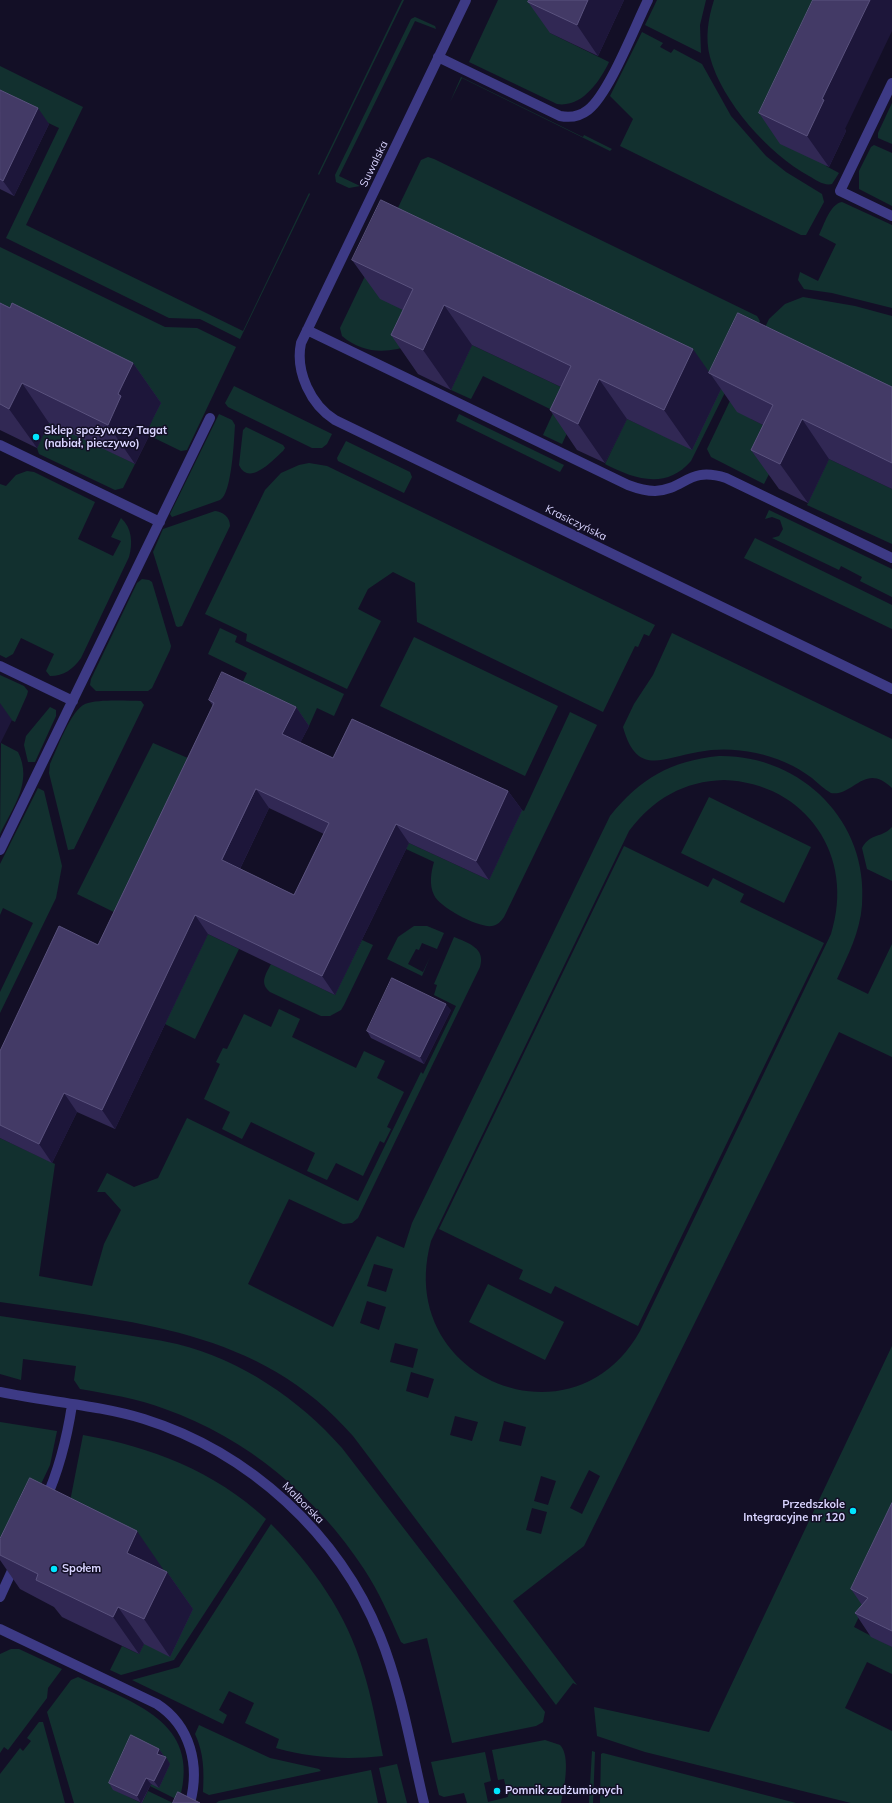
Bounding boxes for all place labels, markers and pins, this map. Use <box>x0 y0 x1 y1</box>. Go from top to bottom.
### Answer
place label: Sklep spożywczy Tagat (nabiał, pieczywo) <box>44 424 167 450</box>
marker: Sklep spożywczy Tagat (nabiał, pieczywo) <box>31 432 41 442</box>
place label: Przedszkole Integracyjne nr 120 <box>743 1498 845 1524</box>
marker: Przedszkole Integracyjne nr 120 <box>848 1506 858 1516</box>
place label: Społem <box>62 1562 101 1576</box>
marker: Społem <box>49 1564 59 1574</box>
place label: Pomnik zadżumionych <box>505 1784 623 1798</box>
marker: Pomnik zadżumionych <box>492 1786 502 1796</box>

